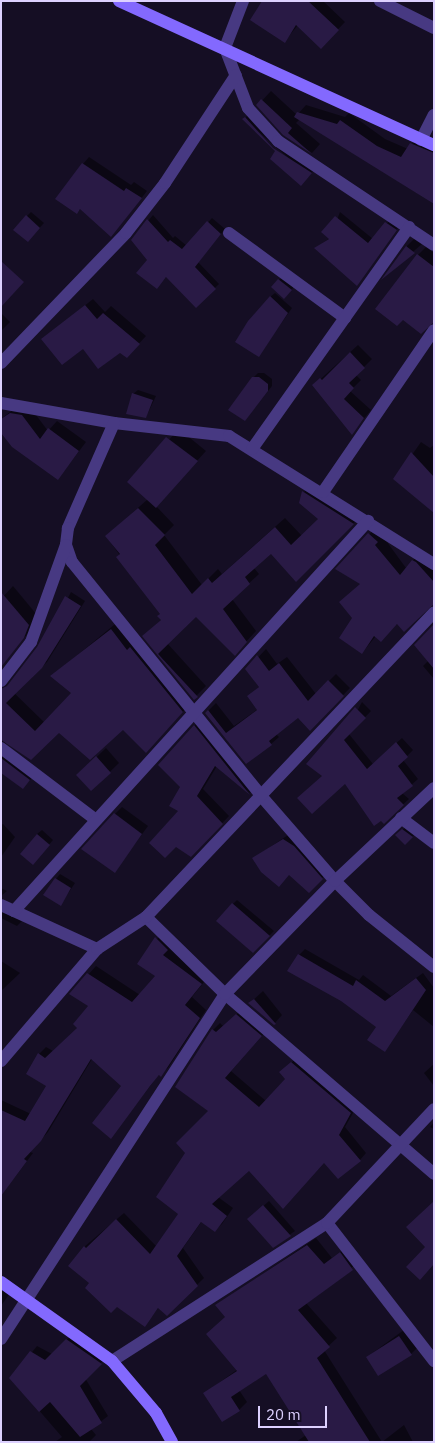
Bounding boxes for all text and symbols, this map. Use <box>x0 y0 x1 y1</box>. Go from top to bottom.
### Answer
scale bar <box>260 1396 329 1428</box>
text: 20 m <box>266 1405 301 1424</box>

